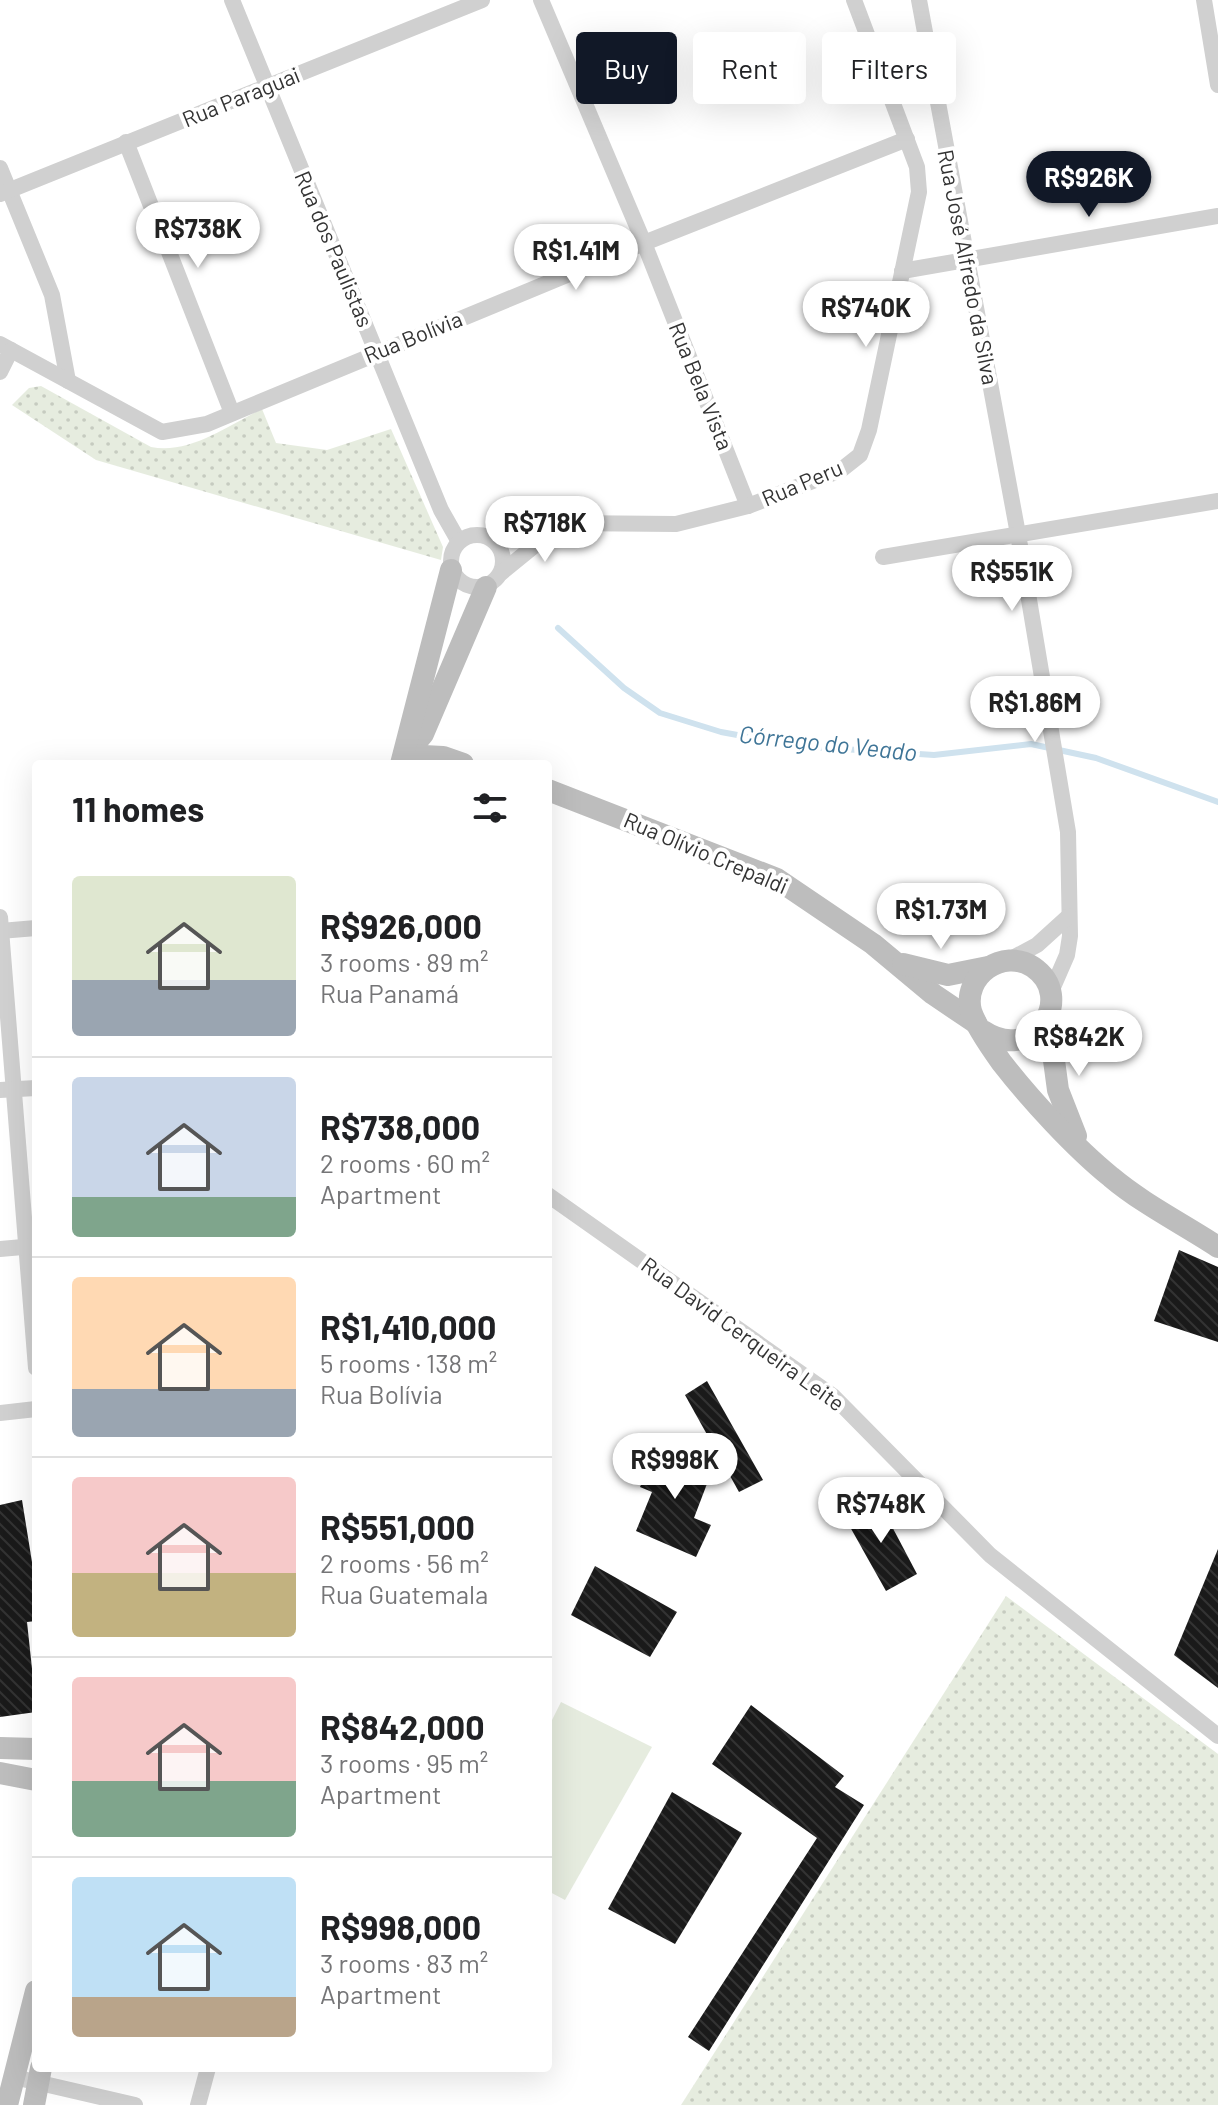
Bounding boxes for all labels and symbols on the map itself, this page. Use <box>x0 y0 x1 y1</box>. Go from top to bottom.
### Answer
street label: Rua Paraguai <box>178 61 303 131</box>
street label: Rua José Alfredo da Silva <box>933 147 1005 387</box>
pin: R$926K <box>1024 151 1154 219</box>
street label: Rua dos Paulistas <box>290 167 380 331</box>
pin: R$738K <box>133 202 263 270</box>
pin: R$1.41M <box>502 224 650 292</box>
pin: R$740K <box>801 281 931 349</box>
street label: Rua Bolívia <box>360 305 466 368</box>
street label: Rua Bela Vista <box>664 318 739 453</box>
street label: Rua Peru <box>757 453 846 511</box>
pin: R$718K <box>480 496 610 564</box>
pin: R$551K <box>947 545 1077 613</box>
pin: R$1.86M <box>961 676 1109 744</box>
water label: Córrego do Veado <box>738 719 919 766</box>
street label: Rua Olívio Crepaldi <box>620 806 792 898</box>
pin: R$1.73M <box>867 883 1015 951</box>
pin: R$842K <box>1014 1010 1144 1078</box>
street label: Rua David Cerqueira Leite <box>637 1251 850 1416</box>
pin: R$998K <box>610 1433 740 1501</box>
pin: R$748K <box>816 1477 946 1545</box>

